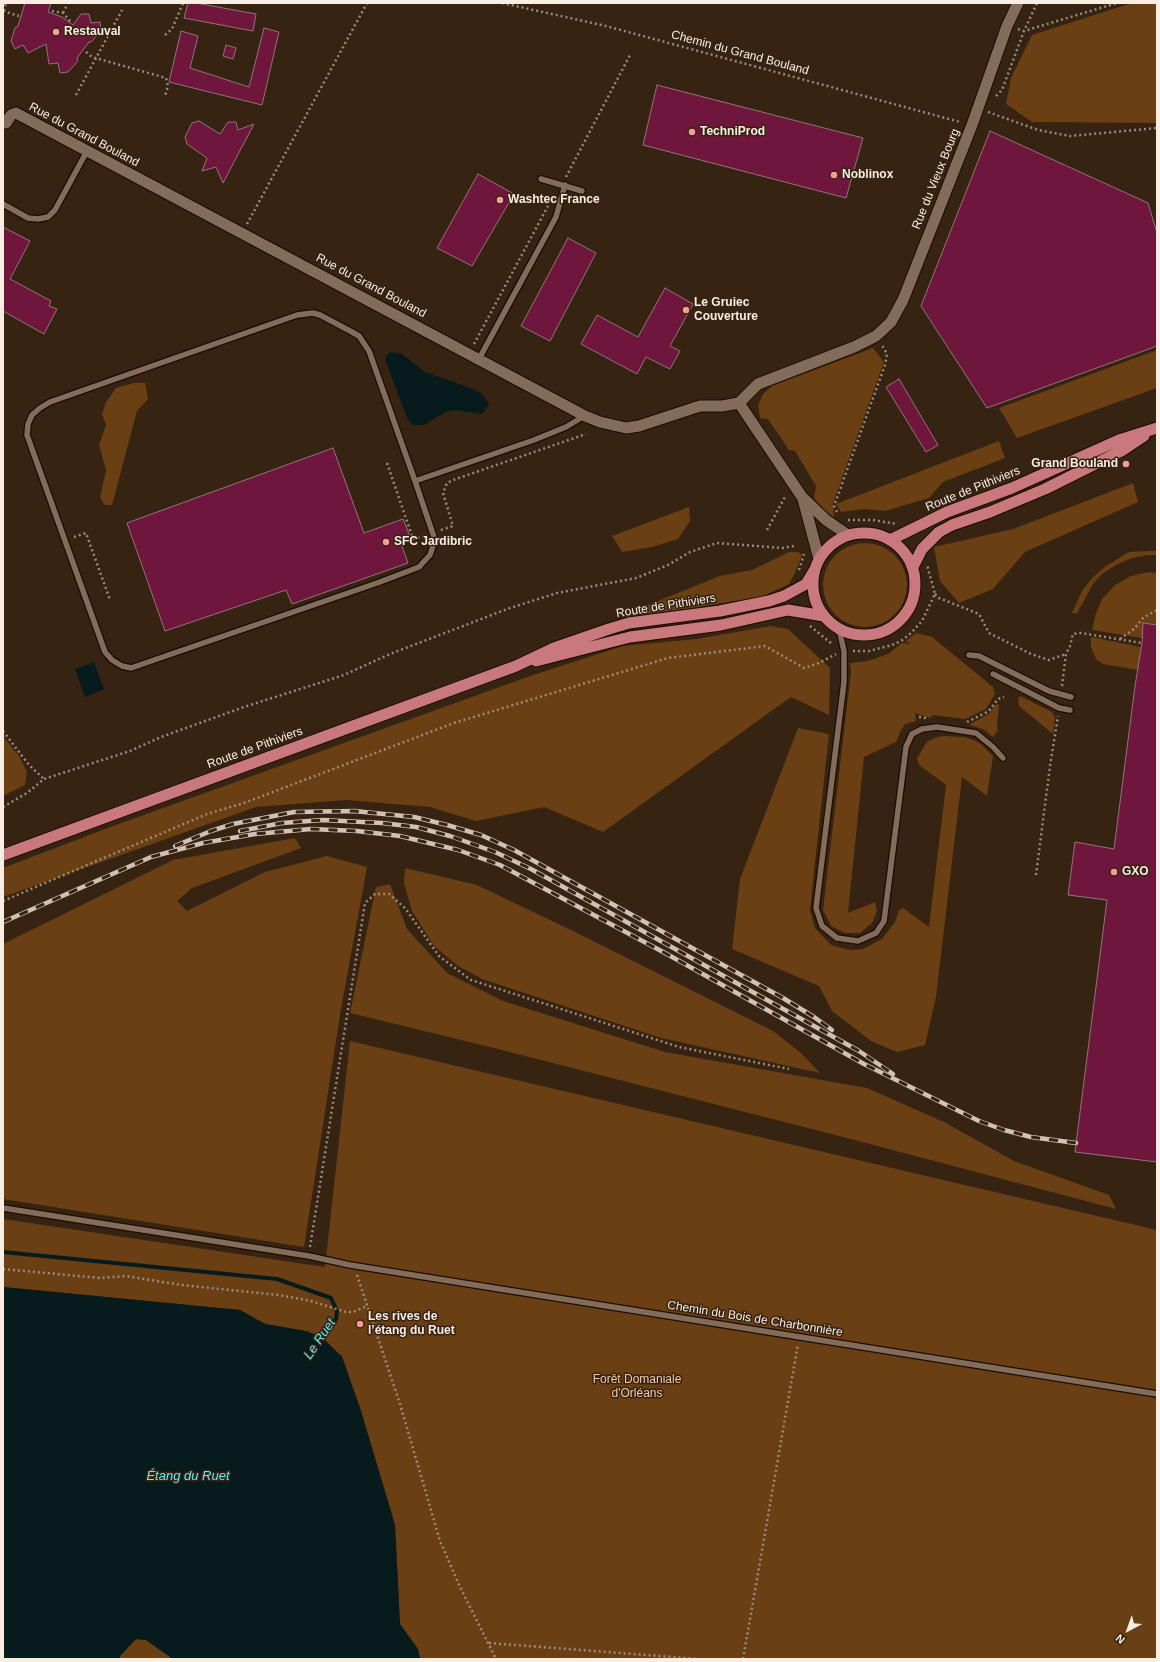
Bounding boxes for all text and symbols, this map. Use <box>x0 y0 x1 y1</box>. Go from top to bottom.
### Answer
place label: Restauval <box>64 25 121 39</box>
marker: Restauval <box>51 27 61 37</box>
street label: Chemin du Grand Bouland <box>670 28 810 78</box>
street label: Rue du Grand Bouland <box>26 100 142 170</box>
place label: TechniProd <box>700 125 765 139</box>
marker: TechniProd <box>687 127 697 137</box>
street label: Rue du Vieux Bourg <box>909 127 963 231</box>
place label: Noblinox <box>842 168 893 182</box>
marker: Noblinox <box>829 170 839 180</box>
place label: Washtec France <box>508 193 600 207</box>
marker: Washtec France <box>495 195 505 205</box>
street label: Rue du Grand Bouland <box>313 251 429 321</box>
place label: Le Gruiec Couverture <box>694 296 758 324</box>
marker: Le Gruiec Couverture <box>681 305 691 315</box>
place label: Grand Bouland <box>1031 457 1118 471</box>
marker: Grand Bouland <box>1121 459 1131 469</box>
street label: Route de Pithiviers <box>924 463 1022 515</box>
place label: SFC Jardibric <box>394 535 472 549</box>
marker: SFC Jardibric <box>381 537 391 547</box>
street label: Route de Pithiviers <box>615 591 717 621</box>
street label: Route de Pithiviers <box>205 724 305 772</box>
place label: GXO <box>1122 865 1149 879</box>
marker: GXO <box>1109 867 1119 877</box>
street label: Chemin du Bois de Charbonnière <box>666 1298 844 1340</box>
place label: Les rives de l’étang du Ruet <box>368 1310 455 1338</box>
water label: Le Ruet <box>301 1316 339 1362</box>
marker: Les rives de l’étang du Ruet <box>355 1319 365 1329</box>
park label: Forêt Domaniale d'Orléans <box>593 1373 681 1401</box>
water label: Étang du Ruet <box>146 1468 230 1484</box>
north arrow <box>1108 1610 1148 1650</box>
text: N <box>1113 1632 1127 1646</box>

